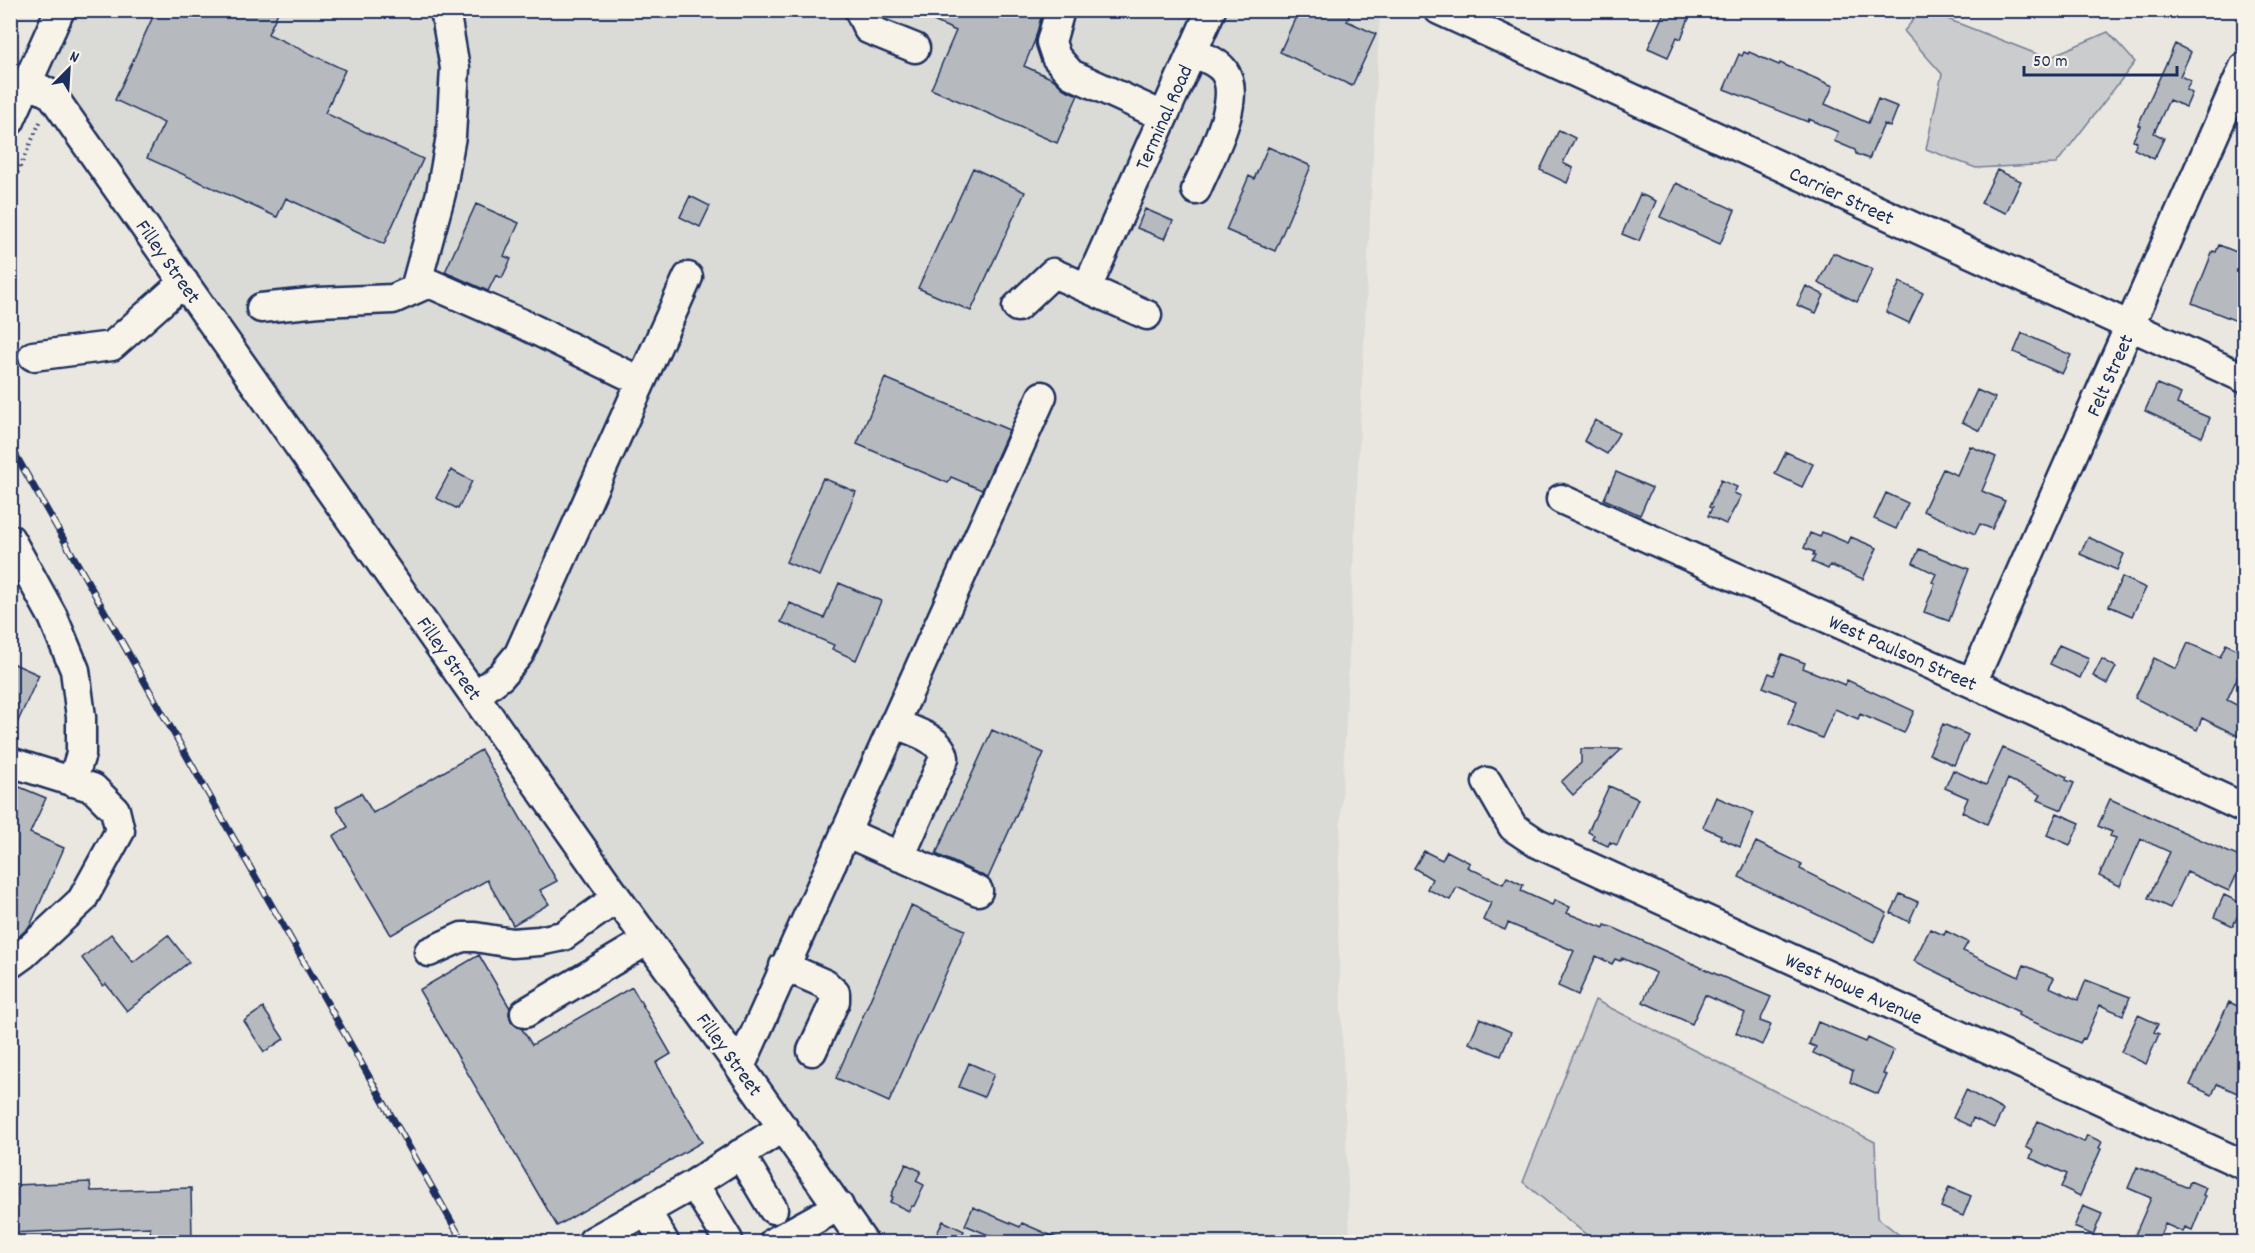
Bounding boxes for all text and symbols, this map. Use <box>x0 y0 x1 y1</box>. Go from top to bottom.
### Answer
north arrow <box>39 39 99 99</box>
scale bar <box>2024 39 2177 77</box>
text: N <box>66 45 82 70</box>
text: 50 m <box>2033 50 2068 75</box>
street label: Terminal Road <box>1129 61 1202 176</box>
street label: Carrier Street <box>1783 160 1898 235</box>
street label: Filley Street <box>126 214 207 311</box>
street label: Felt Street <box>2080 330 2143 422</box>
street label: West Paulson Street <box>1823 609 1981 701</box>
street label: Filley Street <box>407 611 488 708</box>
street label: West Howe Avenue <box>1779 947 1926 1035</box>
street label: Filley Street <box>687 1008 768 1104</box>

